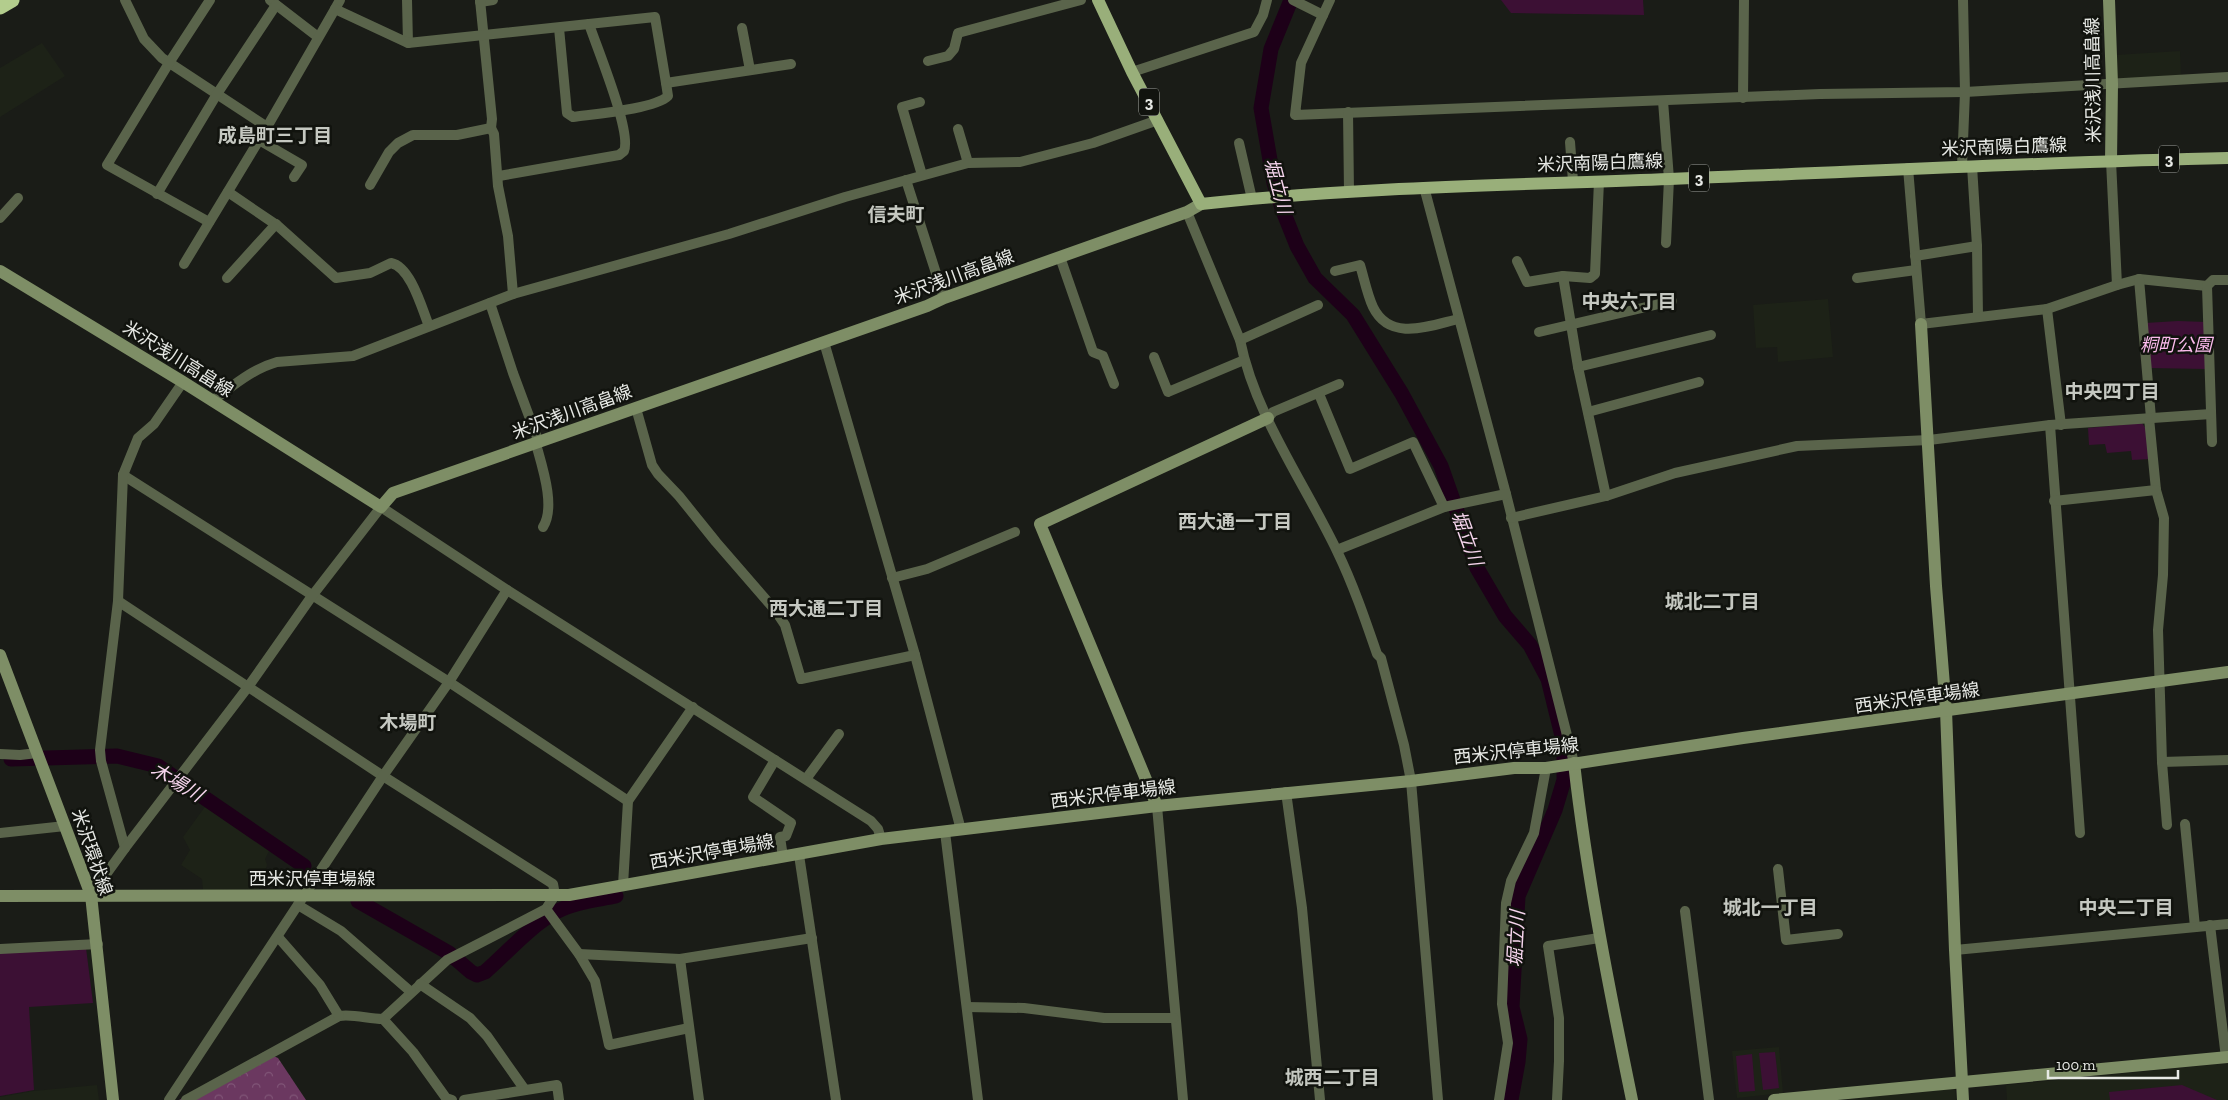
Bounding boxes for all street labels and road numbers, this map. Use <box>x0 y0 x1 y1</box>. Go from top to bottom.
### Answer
street label: 米沢浅川高畠線 <box>2081 17 2105 143</box>
road number: 3 <box>1139 88 1159 115</box>
street label: 米沢南陽白鷹線 <box>1941 134 2067 160</box>
road number: 3 <box>2159 146 2179 172</box>
street label: 米沢南陽白鷹線 <box>1537 150 1663 176</box>
road number: 3 <box>1689 164 1709 192</box>
street label: 米沢浅川高畠線 <box>891 245 1017 309</box>
street label: 米沢浅川高畠線 <box>119 316 237 402</box>
street label: 米沢浅川高畠線 <box>509 380 635 444</box>
street label: 西米沢停車場線 <box>1853 678 1981 718</box>
street label: 西米沢停車場線 <box>1452 733 1580 769</box>
street label: 西米沢停車場線 <box>1049 775 1177 813</box>
street label: 米沢環状線 <box>67 806 117 898</box>
street label: 西米沢停車場線 <box>648 830 776 874</box>
street label: 西米沢停車場線 <box>249 868 375 890</box>

